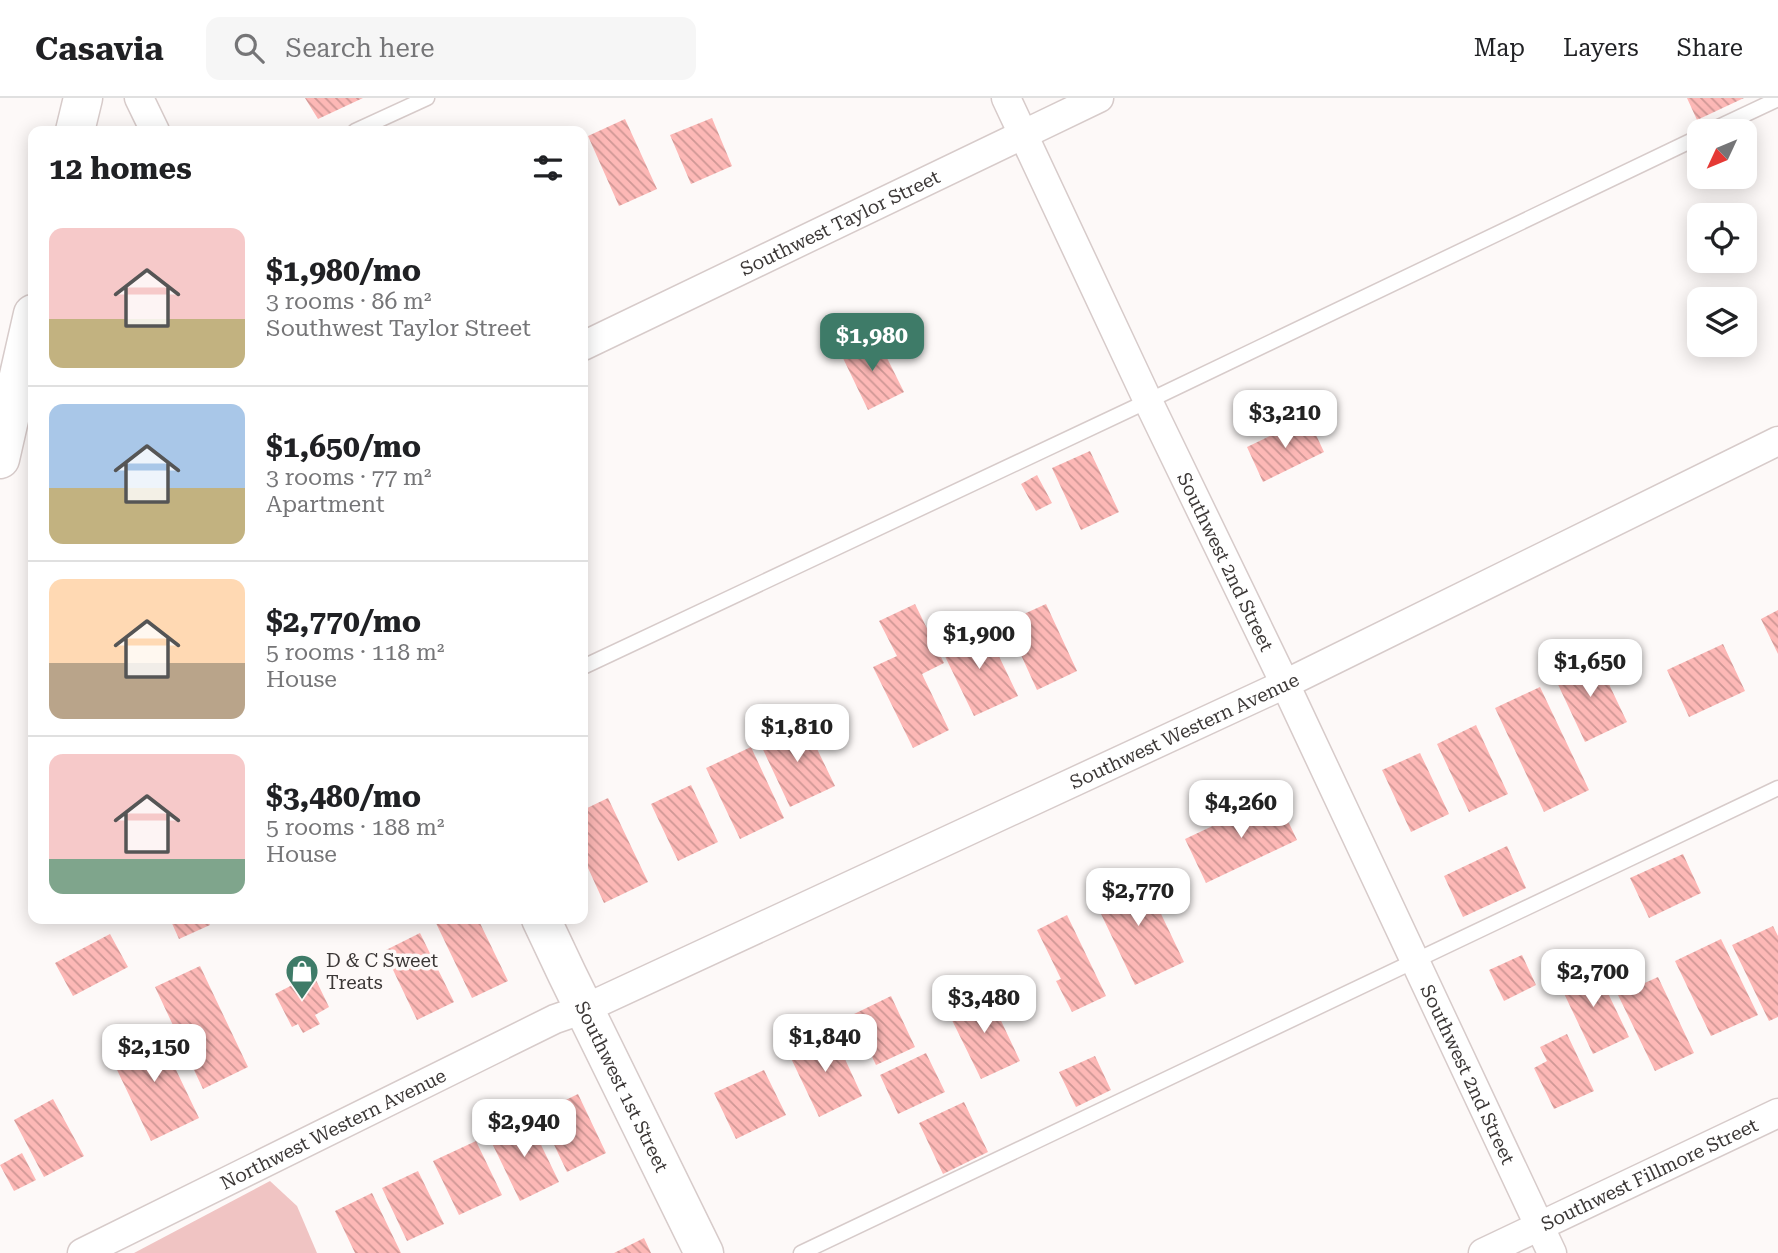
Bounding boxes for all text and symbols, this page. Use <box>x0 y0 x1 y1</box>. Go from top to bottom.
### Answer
search box <box>206 17 696 80</box>
text: Casavia <box>35 29 164 68</box>
icon: search <box>230 29 268 67</box>
text: Search here <box>286 33 434 63</box>
text: Map <box>1474 34 1525 62</box>
text: Layers <box>1563 34 1639 62</box>
text: Share <box>1677 34 1743 62</box>
north arrow <box>1687 119 1757 189</box>
map controls <box>1687 119 1757 357</box>
icon: filters <box>529 149 567 187</box>
text: 12 homes <box>49 151 192 186</box>
street label: Southwest Taylor Street <box>736 165 943 280</box>
button: locate <box>1687 203 1757 273</box>
text: $1,980/mo <box>266 253 421 288</box>
icon: home <box>105 256 189 340</box>
button: layers <box>1687 287 1757 357</box>
text: 3 rooms · 86 m² <box>266 288 432 315</box>
pin: $1,980 <box>815 314 929 373</box>
text: Southwest Taylor Street <box>266 315 531 342</box>
text: $1,980 <box>836 322 908 349</box>
pin: $3,210 <box>1228 390 1342 450</box>
text: $3,210 <box>1249 399 1321 426</box>
text: $1,650/mo <box>266 429 421 464</box>
icon: home <box>105 432 189 516</box>
text: 3 rooms · 77 m² <box>266 464 432 491</box>
street label: Southwest 2nd Street <box>1173 468 1279 655</box>
text: Apartment <box>266 491 385 518</box>
text: $2,770/mo <box>266 604 421 639</box>
icon: home <box>105 607 189 691</box>
pin: $1,900 <box>922 612 1036 671</box>
text: $1,900 <box>943 620 1015 647</box>
text: 5 rooms · 118 m² <box>266 639 444 666</box>
pin: $1,650 <box>1533 640 1647 699</box>
text: $1,650 <box>1554 648 1626 675</box>
text: House <box>266 666 337 693</box>
street label: Southwest Western Avenue <box>1066 668 1303 794</box>
pin: $1,810 <box>740 704 854 764</box>
text: $1,810 <box>761 713 833 740</box>
text: $3,480/mo <box>266 779 421 814</box>
pin: $4,260 <box>1184 780 1298 840</box>
icon: home <box>105 782 189 866</box>
text: $4,260 <box>1205 789 1277 816</box>
text: 5 rooms · 188 m² <box>266 814 444 841</box>
text: House <box>266 841 337 868</box>
pin: $2,770 <box>1081 868 1195 928</box>
text: $2,770 <box>1102 877 1174 904</box>
place label: D & C Sweet Treats <box>326 949 438 994</box>
pin: $2,700 <box>1536 950 1650 1009</box>
shop icon: D & C Sweet Treats <box>283 952 321 1001</box>
text: $2,700 <box>1557 958 1629 985</box>
pin: $3,480 <box>927 976 1041 1035</box>
street label: Southwest 2nd Street <box>1416 981 1520 1168</box>
text: $3,480 <box>948 984 1020 1011</box>
street label: Southwest 1st Street <box>570 997 674 1176</box>
pin: $1,840 <box>768 1014 882 1074</box>
text: $1,840 <box>789 1023 861 1050</box>
pin: $2,150 <box>97 1024 211 1084</box>
text: $2,150 <box>118 1033 190 1060</box>
street label: Northwest Western Avenue <box>216 1063 450 1194</box>
pin: $2,940 <box>467 1100 581 1159</box>
text: $2,940 <box>488 1108 560 1135</box>
street label: Southwest Fillmore Street <box>1537 1113 1761 1235</box>

